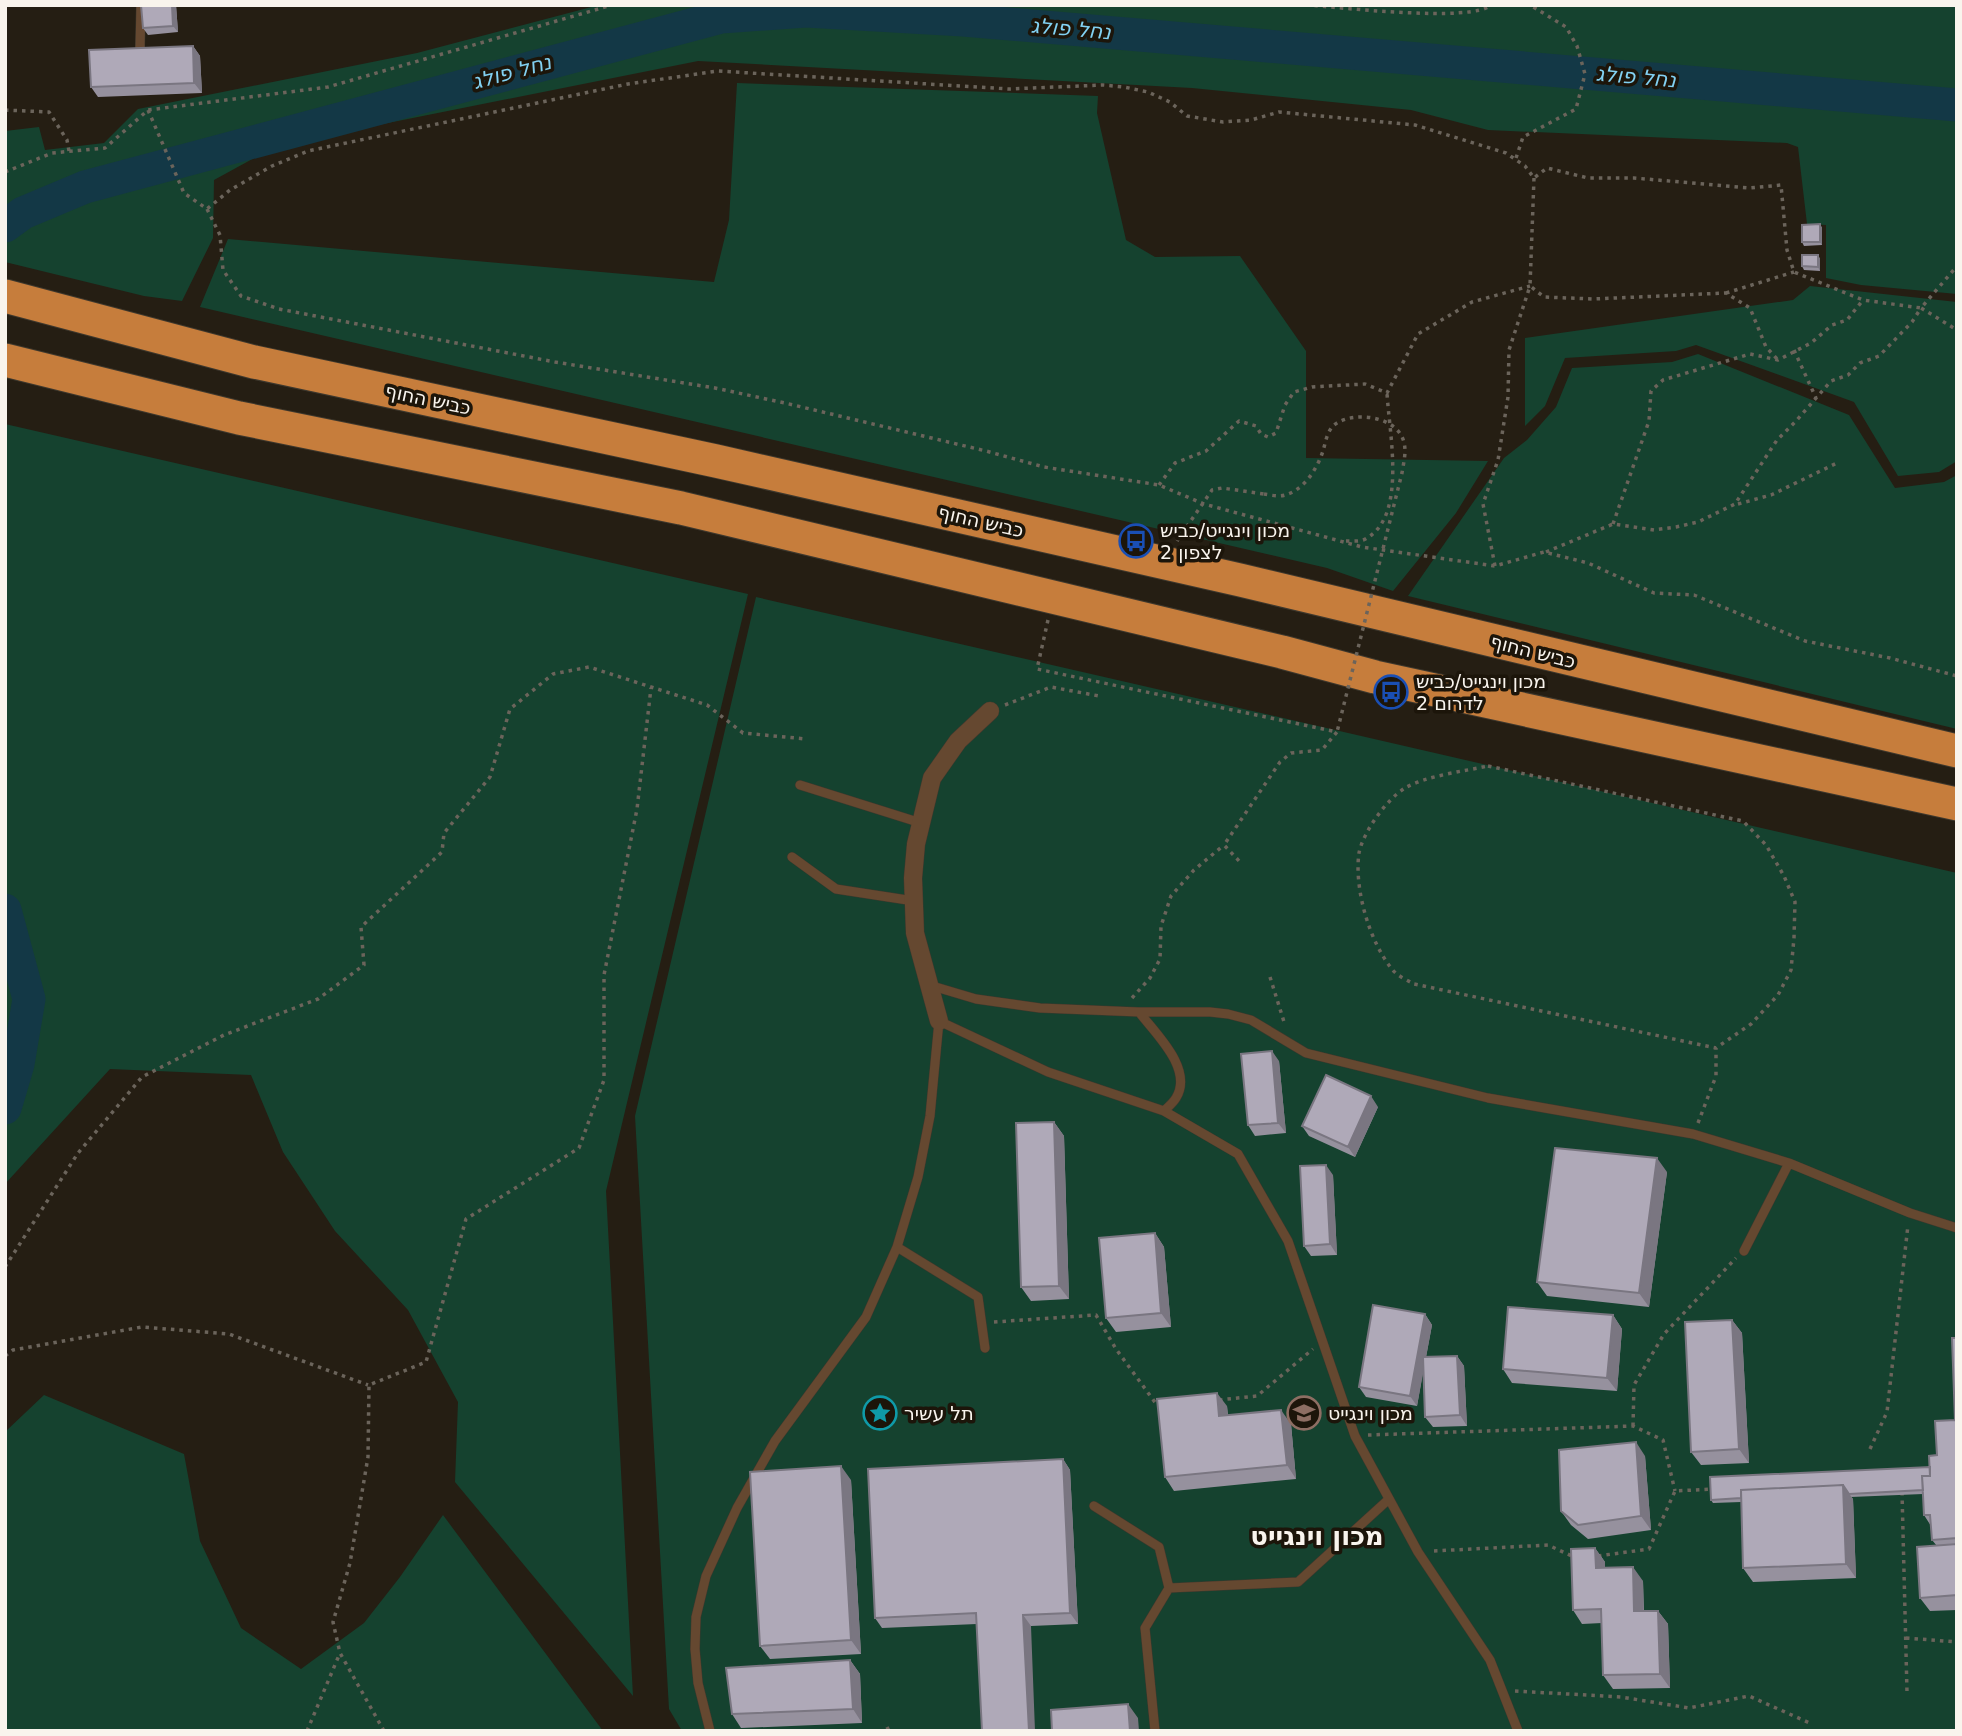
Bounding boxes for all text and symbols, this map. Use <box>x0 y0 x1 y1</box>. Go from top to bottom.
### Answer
water label: נחל פולג <box>1030 14 1113 44</box>
water label: נחל פולג <box>470 50 554 94</box>
water label: נחל פולג <box>1595 62 1678 92</box>
street label: כביש החוף <box>383 379 473 419</box>
street label: כביש החוף <box>936 501 1026 541</box>
place label: מכון וינגייט/כביש 2 לצפון <box>1160 519 1290 563</box>
bus stop icon: מכון וינגייט/כביש 2 לצפון <box>1117 522 1155 560</box>
street label: כביש החוף <box>1488 630 1578 672</box>
place label: מכון וינגייט/כביש 2 לדרום <box>1416 670 1546 714</box>
bus stop icon: מכון וינגייט/כביש 2 לדרום <box>1372 673 1410 711</box>
place icon: תל עשיר <box>861 1394 899 1432</box>
school or university icon: מכון וינגייט <box>1285 1394 1323 1432</box>
place label: תל עשיר <box>904 1402 974 1424</box>
place label: מכון וינגייט <box>1328 1402 1413 1424</box>
district label: מכון וינגייט <box>1250 1521 1384 1551</box>

